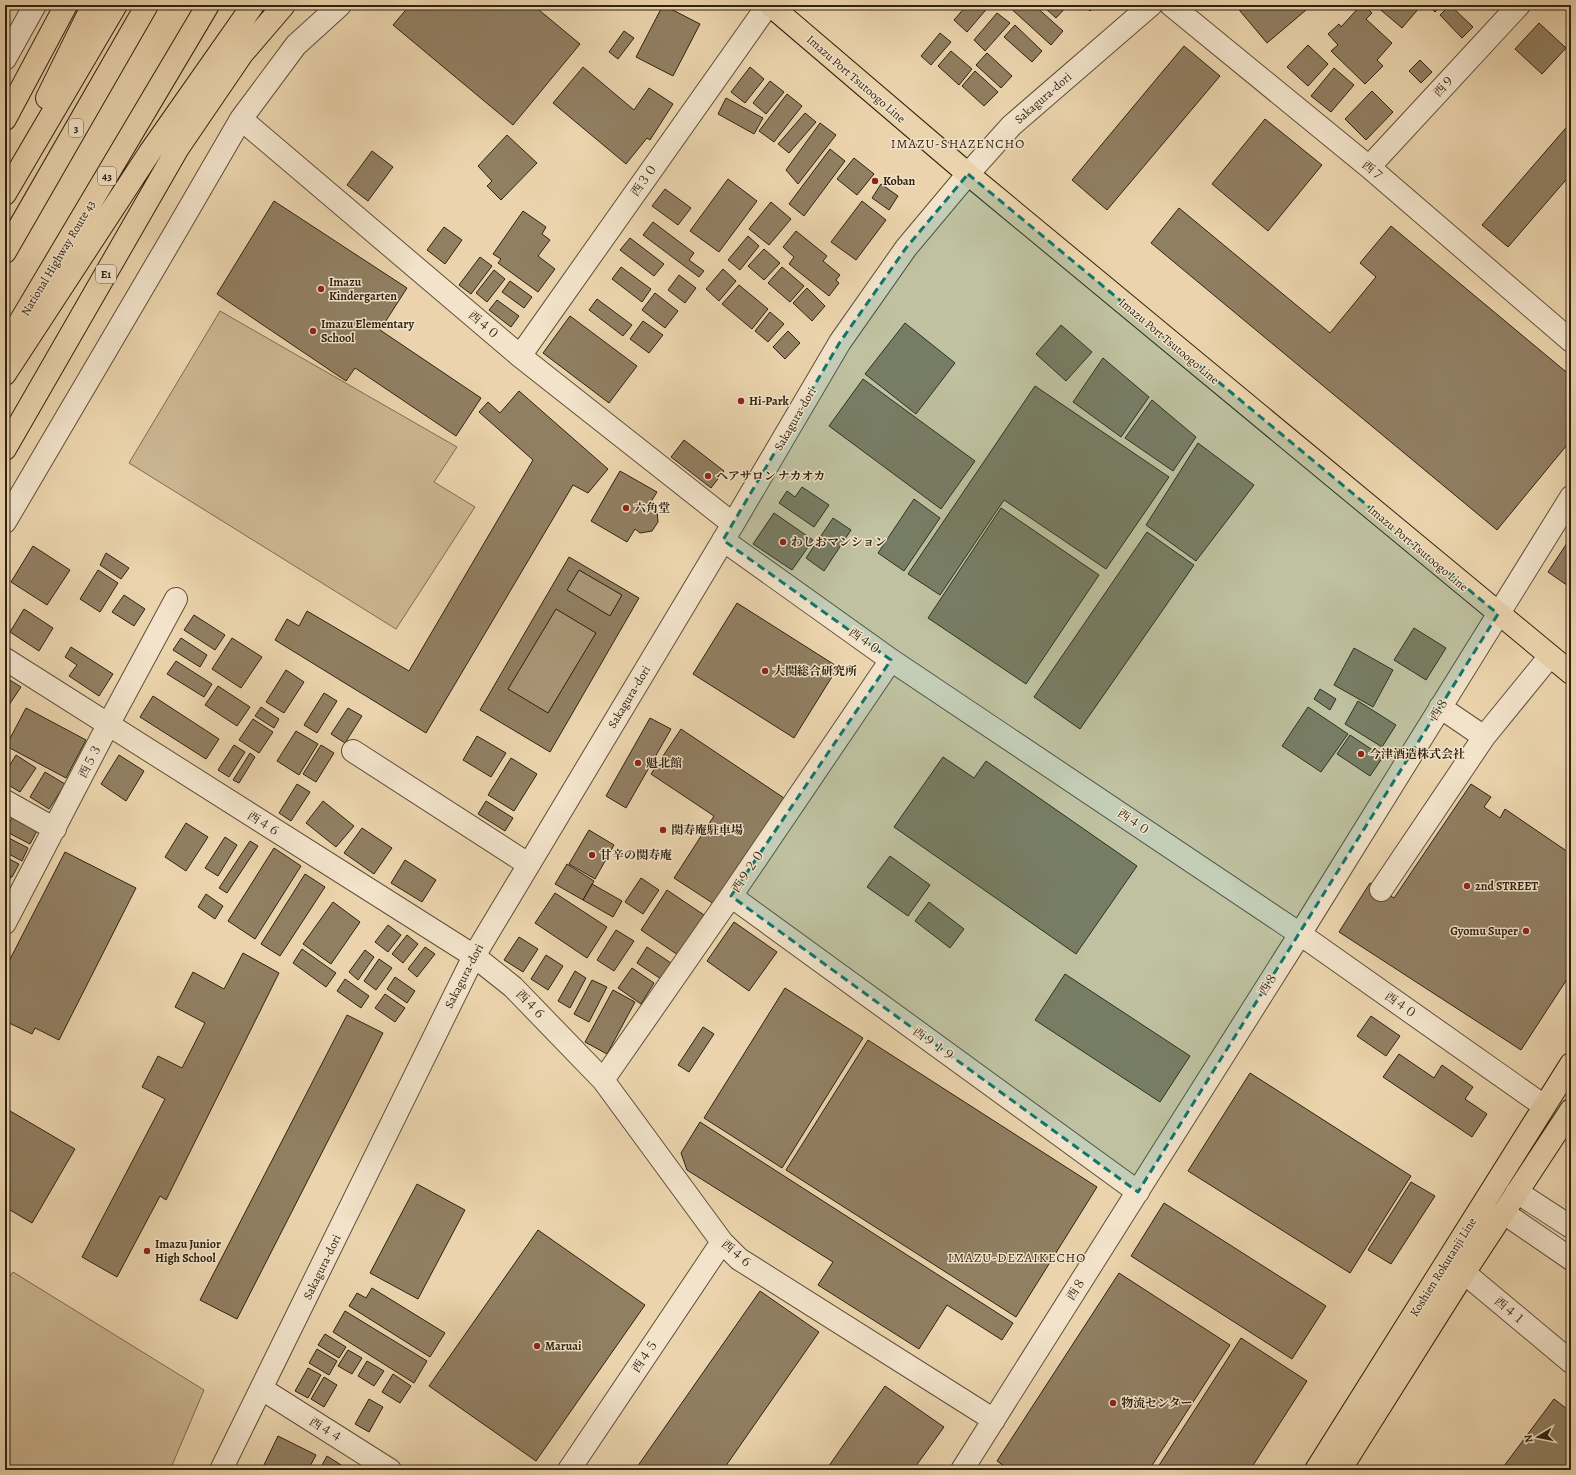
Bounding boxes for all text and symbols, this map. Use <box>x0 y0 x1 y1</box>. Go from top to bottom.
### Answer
street label: Imazu Port Tsutoogo Line <box>803 32 909 126</box>
street label: Sakagura-dori <box>1011 69 1075 127</box>
street label: 西９ <box>1430 72 1458 100</box>
road number: 3 <box>69 119 83 137</box>
district label: IMAZU-SHAZENCHO <box>891 135 1025 152</box>
street label: 西７ <box>1359 157 1387 185</box>
street label: 西３０ <box>627 161 661 199</box>
road number: 43 <box>98 167 116 185</box>
place label: Koban <box>883 173 916 189</box>
marker: Koban <box>870 176 880 186</box>
street label: National Highway Route 43 <box>17 197 99 319</box>
road number: E1 <box>96 265 116 283</box>
place label: Imazu Kindergarten <box>329 274 397 304</box>
marker: Imazu Kindergarten <box>316 284 326 294</box>
street label: Imazu Port Tsutoogo Line <box>1116 294 1222 388</box>
street label: 西４０ <box>465 307 503 343</box>
place label: Imazu Elementary School <box>321 316 414 346</box>
marker: Imazu Elementary School <box>308 326 318 336</box>
street label: Sakagura-dori <box>770 384 820 454</box>
place label: Hi-Park <box>749 393 790 409</box>
marker: Hi-Park <box>736 396 746 406</box>
place label: ヘアサロン ナカオカ <box>716 468 825 484</box>
marker: ヘアサロン ナカオカ <box>703 471 713 481</box>
place label: 六角堂 <box>634 500 670 516</box>
street label: Imazu Port Tsutoogo Line <box>1365 501 1471 595</box>
marker: 六角堂 <box>621 503 631 513</box>
place label: わしおマンション <box>791 534 886 550</box>
marker: わしおマンション <box>778 537 788 547</box>
street label: 西４０ <box>846 624 884 658</box>
street label: Sakagura-dori <box>604 663 654 731</box>
place label: 大関総合研究所 <box>773 663 857 679</box>
marker: 大関総合研究所 <box>760 666 770 676</box>
street label: 西８ <box>1426 695 1452 723</box>
street label: 西５３ <box>75 741 105 781</box>
place label: 今津酒造株式会社 <box>1369 746 1465 762</box>
marker: 今津酒造株式会社 <box>1356 749 1366 759</box>
place label: 魁北館 <box>646 755 682 771</box>
marker: 魁北館 <box>633 758 643 768</box>
street label: 西４０ <box>1115 805 1153 839</box>
street label: 西４６ <box>244 808 284 840</box>
place label: 関寿庵駐車場 <box>671 822 743 838</box>
marker: 関寿庵駐車場 <box>658 825 668 835</box>
place label: 甘辛の関寿庵 <box>600 847 672 863</box>
street label: 西９２０ <box>728 847 768 895</box>
marker: 甘辛の関寿庵 <box>587 850 597 860</box>
place label: 2nd STREET <box>1475 878 1538 894</box>
marker: 2nd STREET <box>1462 881 1472 891</box>
place label: Gyomu Super <box>1450 923 1518 939</box>
marker: Gyomu Super <box>1521 926 1531 936</box>
street label: Sakagura-dori <box>441 941 487 1011</box>
street label: 西８ <box>1255 970 1281 998</box>
street label: 西４６ <box>513 986 549 1024</box>
street label: 西４０ <box>1382 988 1420 1022</box>
street label: 西９１９ <box>910 1023 958 1065</box>
street label: Koshien Rokutanji Line <box>1406 1215 1480 1319</box>
street label: Sakagura-dori <box>299 1232 345 1302</box>
place label: Imazu Junior High School <box>155 1236 221 1266</box>
street label: 西４６ <box>718 1236 756 1272</box>
marker: Imazu Junior High School <box>142 1246 152 1256</box>
district label: IMAZU-DEZAIKECHO <box>948 1249 1086 1266</box>
street label: 西８ <box>1063 1275 1089 1303</box>
street label: 西４１ <box>1491 1293 1529 1329</box>
street label: 西４５ <box>628 1337 662 1375</box>
place label: Maruai <box>545 1338 582 1354</box>
marker: Maruai <box>532 1341 542 1351</box>
place label: 物流センター <box>1121 1395 1193 1411</box>
marker: 物流センター <box>1108 1398 1118 1408</box>
street label: 西４４ <box>306 1414 346 1446</box>
north arrow <box>1518 1417 1558 1457</box>
text: N <box>1521 1433 1537 1444</box>

